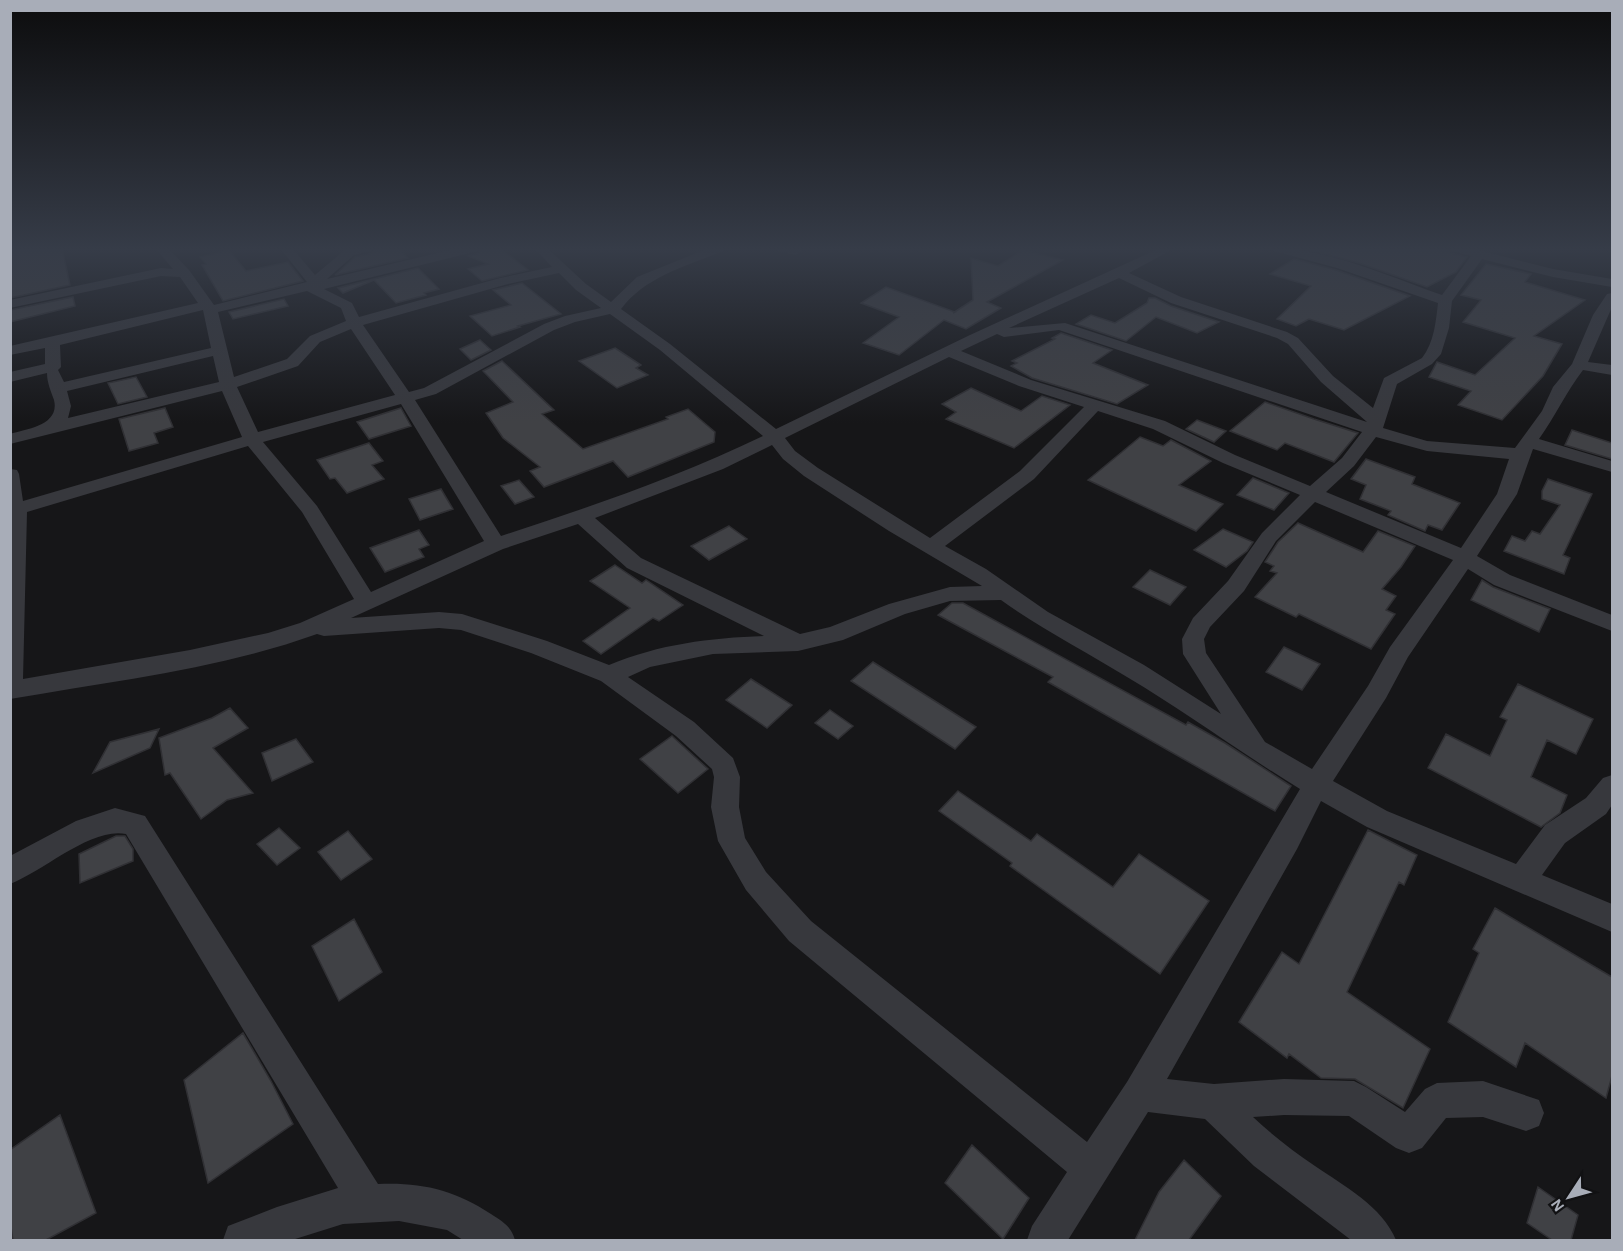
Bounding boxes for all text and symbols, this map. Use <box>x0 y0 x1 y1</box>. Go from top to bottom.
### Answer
north arrow <box>1539 1167 1599 1227</box>
text: N <box>1548 1196 1567 1214</box>

